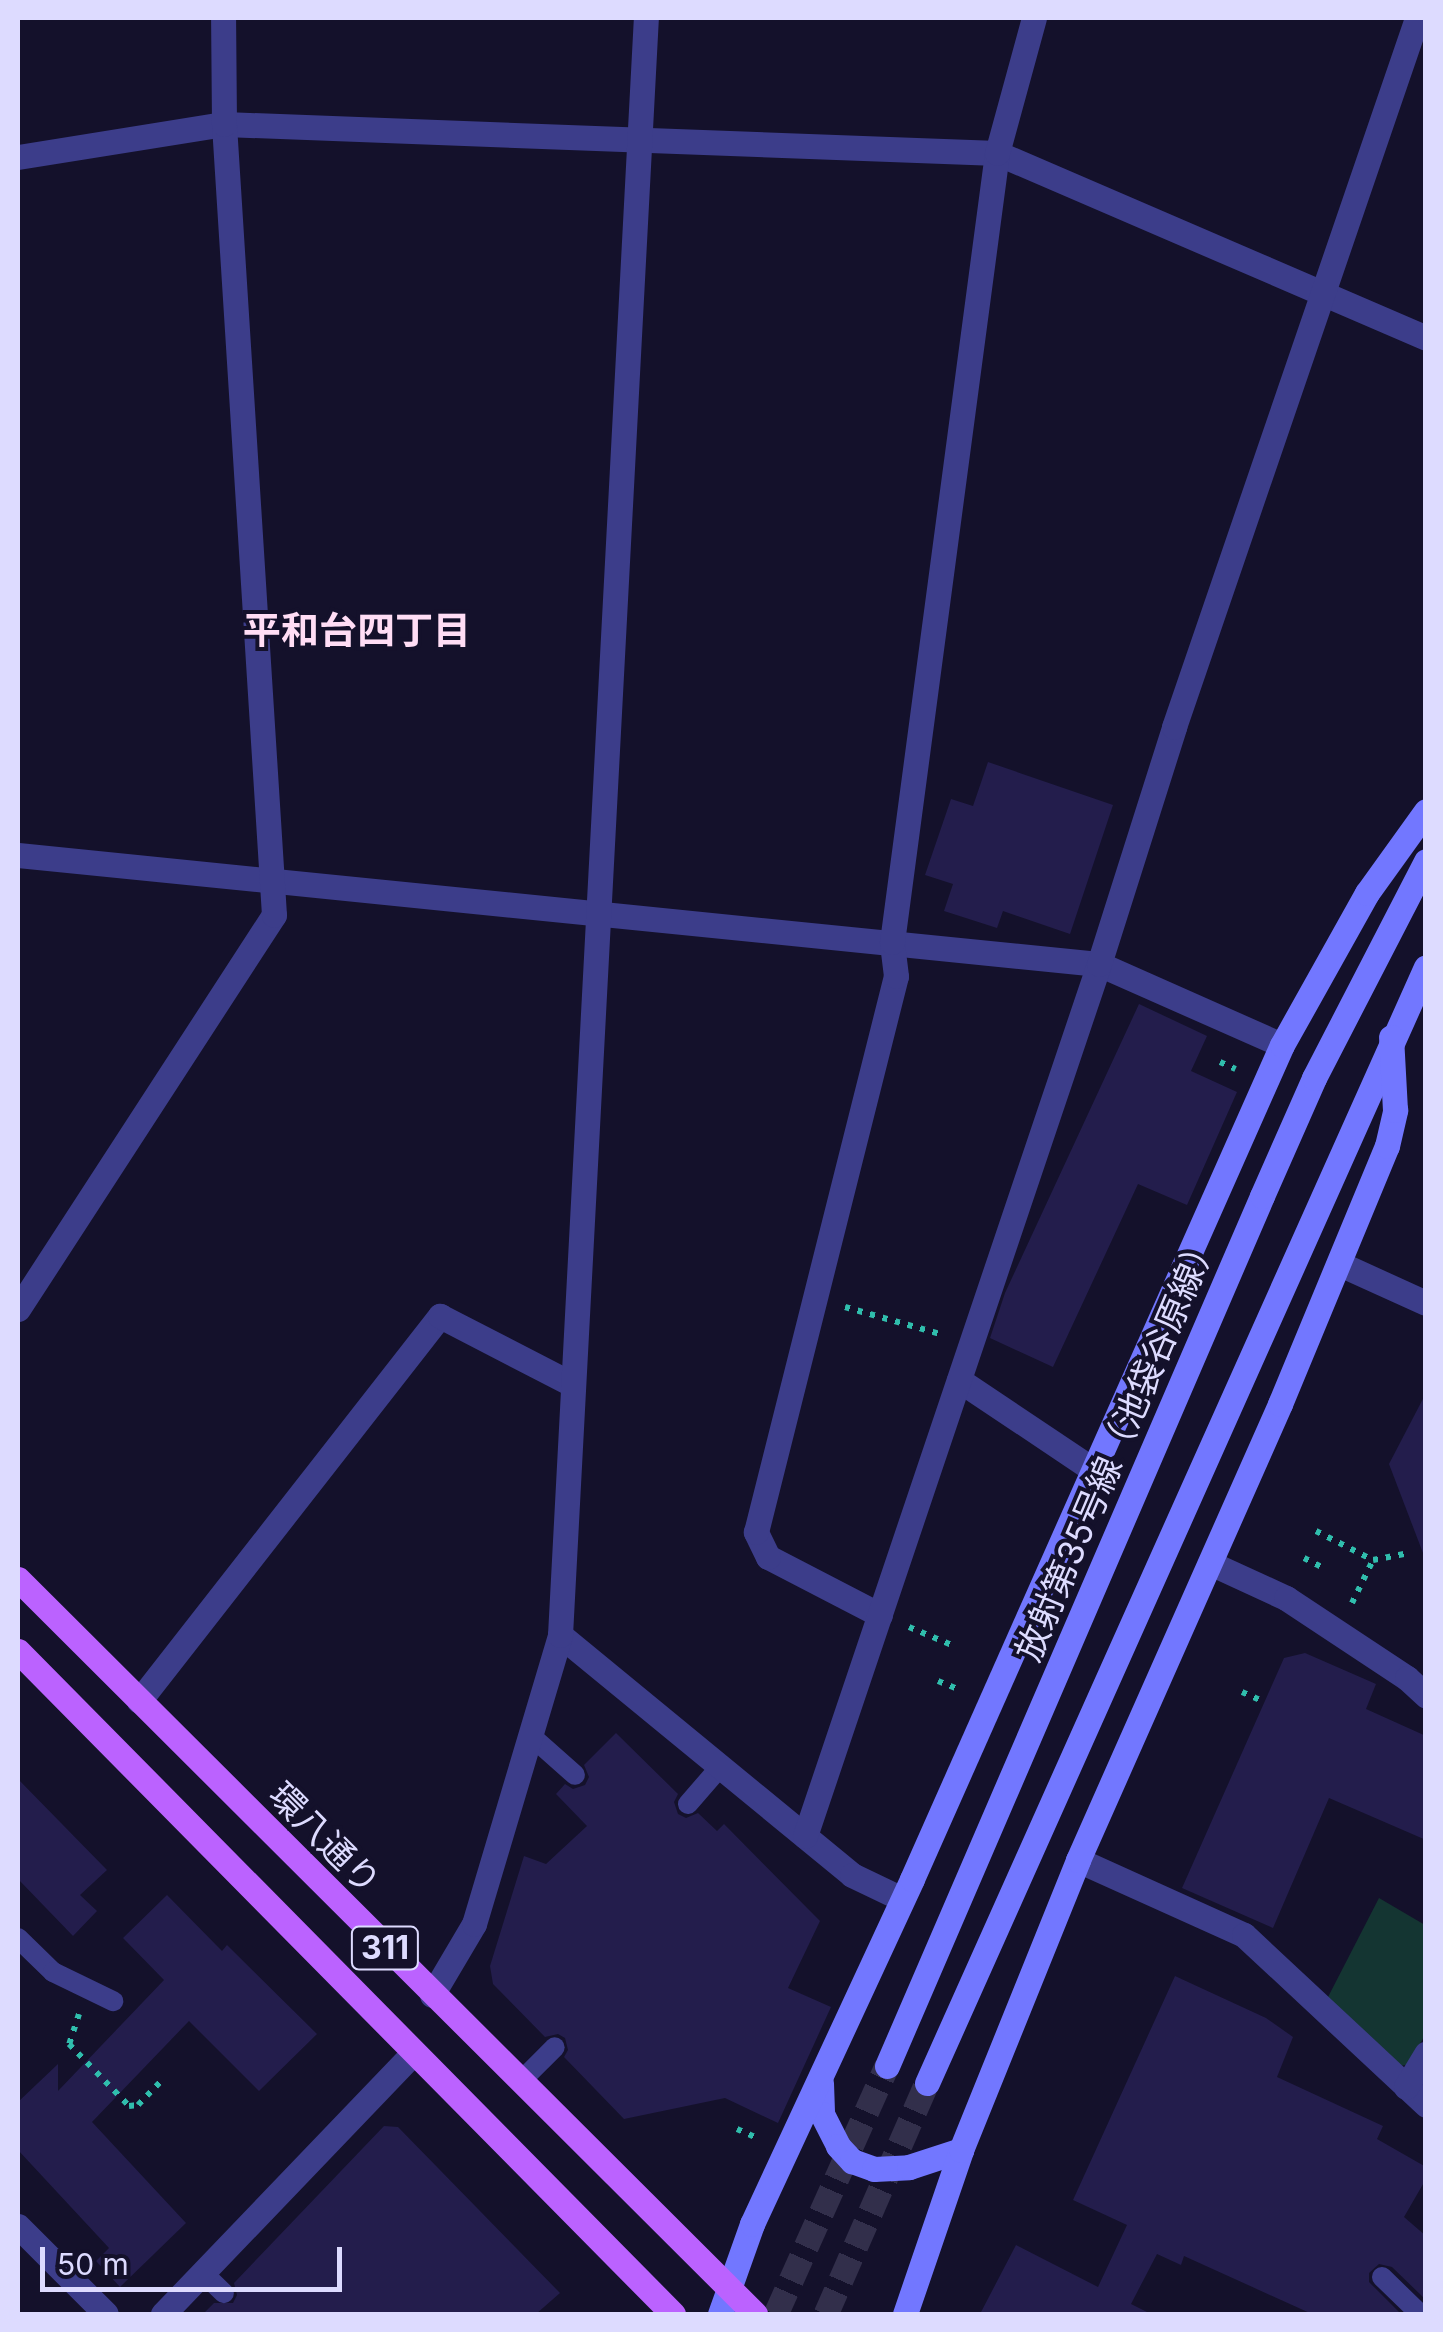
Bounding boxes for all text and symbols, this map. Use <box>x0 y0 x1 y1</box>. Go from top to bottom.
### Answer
district label: 平和台四丁目 <box>243 608 471 654</box>
street label: 放射第35号線（池袋谷原線） <box>1006 1225 1226 1667</box>
street label: 環八通り <box>261 1774 389 1902</box>
road number: 311 <box>350 1921 420 1975</box>
scale bar <box>45 2227 348 2289</box>
text: 50 m <box>57 2246 129 2282</box>

